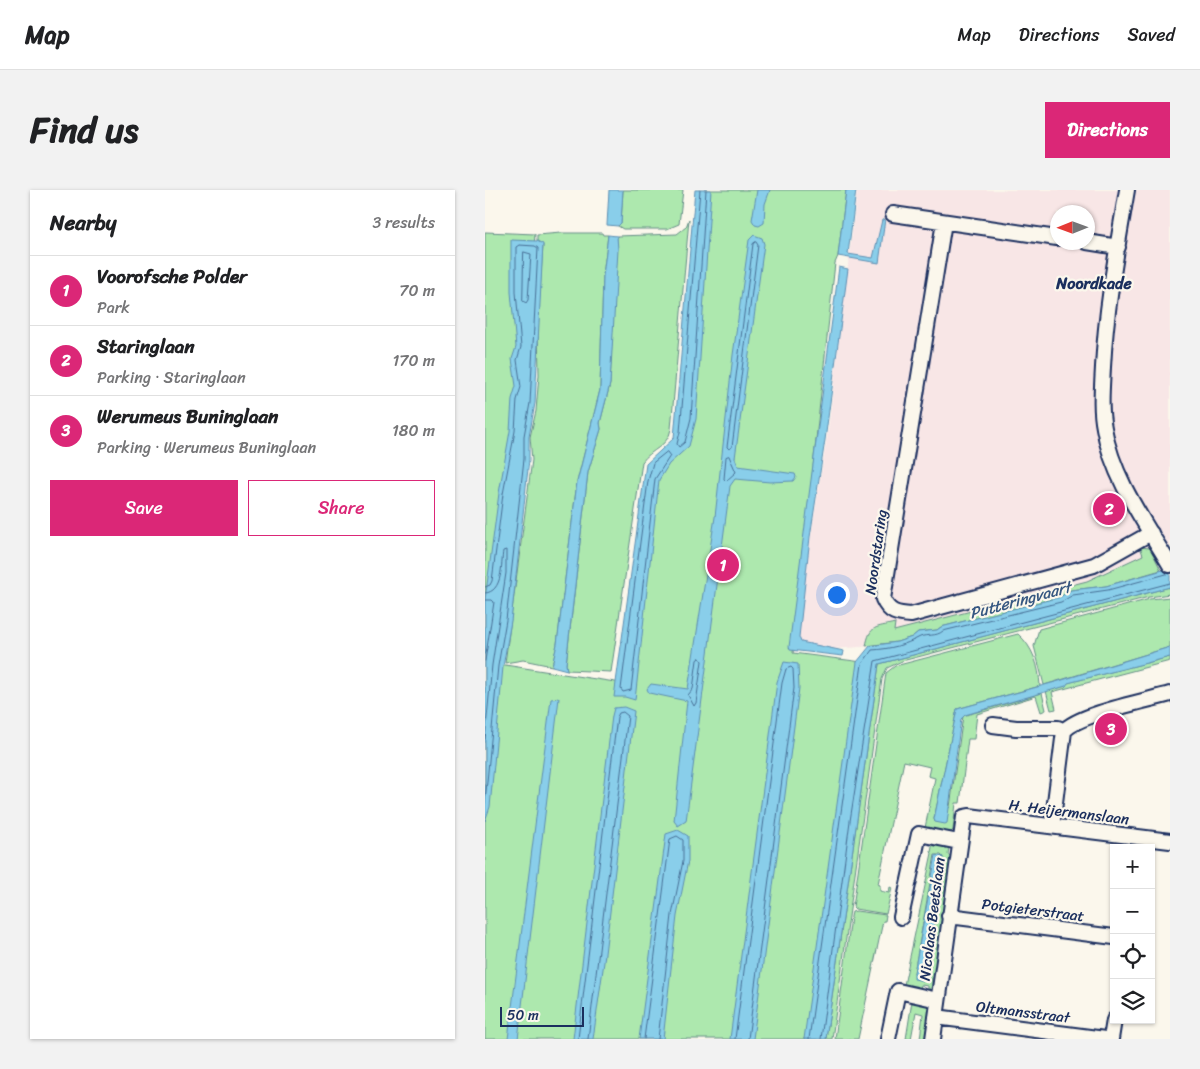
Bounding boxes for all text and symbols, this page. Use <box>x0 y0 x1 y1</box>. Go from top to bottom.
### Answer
text: Map <box>25 14 69 56</box>
text: Map <box>958 19 991 51</box>
text: Directions <box>1019 19 1100 51</box>
text: Saved <box>1128 19 1175 51</box>
text: Find us <box>30 99 138 161</box>
button: Directions <box>1045 102 1170 158</box>
text: Nearby <box>50 204 116 242</box>
north arrow <box>1050 205 1095 250</box>
text: 3 results <box>372 208 435 237</box>
text: Voorofsche Polder <box>97 260 247 293</box>
district label: Noordkade <box>1055 269 1133 298</box>
text: 1 <box>63 276 69 305</box>
text: 70 m <box>399 276 435 305</box>
text: Park <box>97 293 130 322</box>
text: Staringlaan <box>97 330 195 363</box>
text: 2 <box>61 346 71 375</box>
text: 170 m <box>392 346 435 375</box>
text: Parking · Staringlaan <box>97 363 246 392</box>
text: Werumeus Buninglaan <box>97 400 278 433</box>
text: 3 <box>62 416 70 445</box>
text: 180 m <box>392 416 435 445</box>
text: Parking · Werumeus Buninglaan <box>97 433 316 462</box>
button: Save <box>50 480 238 536</box>
button: Share <box>248 480 435 536</box>
pin: 2 <box>1093 490 1125 528</box>
street label: Noordstaring <box>857 507 895 596</box>
pin: 1 <box>707 546 739 584</box>
water label: Putteringvaart <box>966 572 1076 627</box>
your location <box>824 582 850 608</box>
pin: 3 <box>1095 710 1127 748</box>
street label: H. Heijermanslaan <box>1007 792 1131 832</box>
map controls <box>1110 844 1155 1024</box>
button: + <box>1110 844 1155 889</box>
street label: Nicolaas Beetslaan <box>912 856 952 982</box>
button: − <box>1110 889 1155 934</box>
street label: Potgieterstraat <box>980 891 1086 929</box>
button: locate <box>1110 934 1155 979</box>
button: layers <box>1110 979 1155 1024</box>
street label: Oltmansstraat <box>974 993 1072 1031</box>
text: 50 m <box>507 1003 539 1028</box>
scale bar <box>500 1004 584 1027</box>

